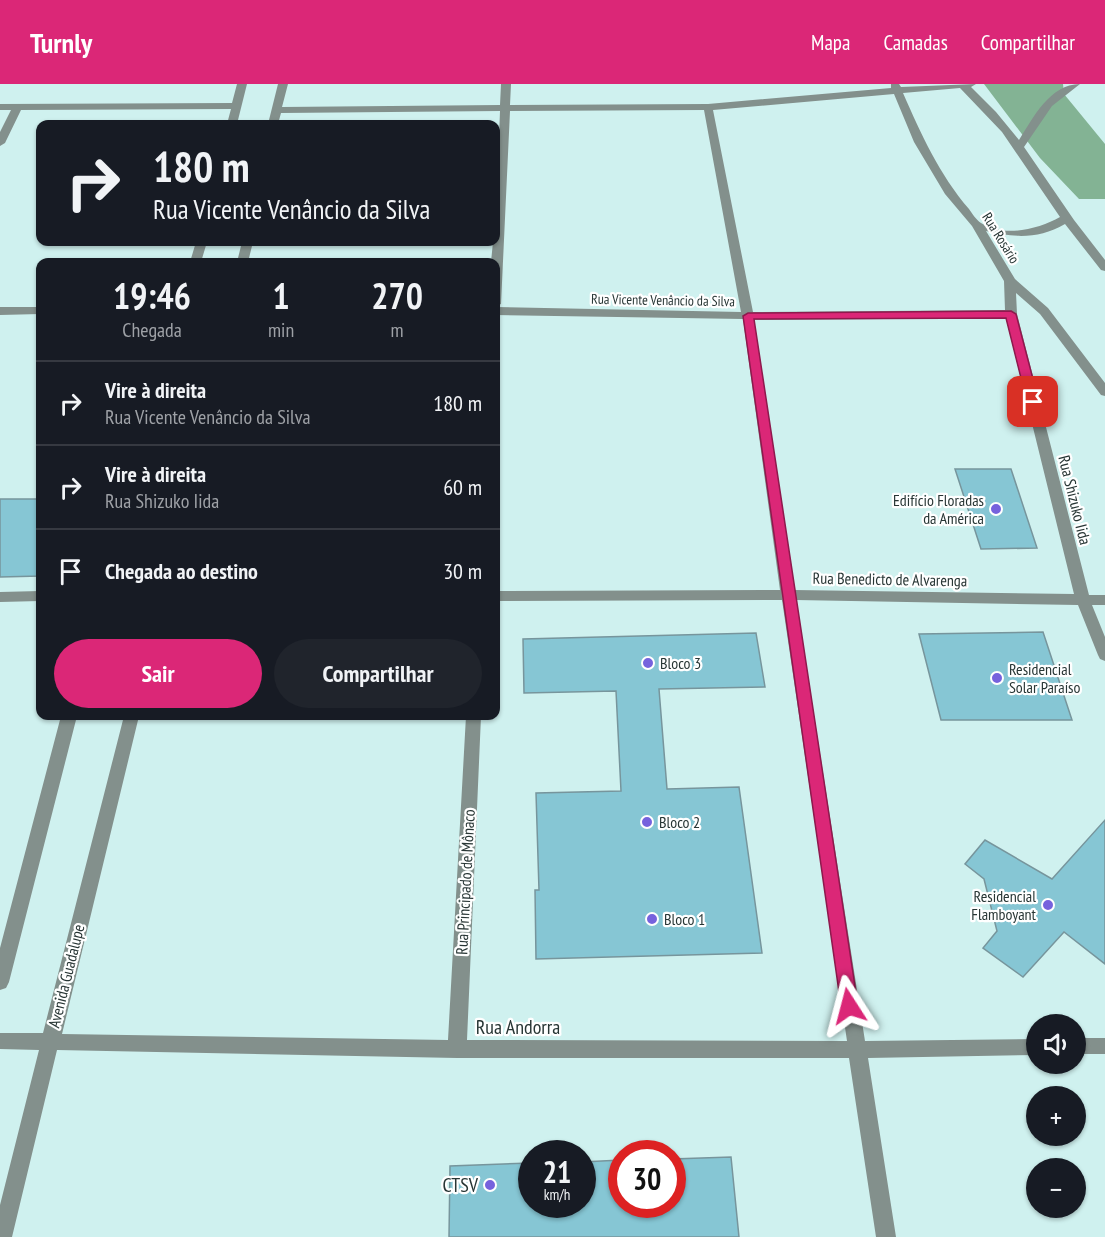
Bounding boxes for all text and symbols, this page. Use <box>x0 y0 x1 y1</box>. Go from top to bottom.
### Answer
text: Turnly <box>30 24 92 61</box>
text: Mapa <box>811 29 850 56</box>
text: Camadas <box>883 29 948 56</box>
text: Compartilhar <box>981 29 1075 56</box>
text: 180 m <box>153 139 250 194</box>
icon: right <box>54 144 132 222</box>
text: Rua Vicente Venâncio da Silva <box>153 192 430 226</box>
street label: Rua Rosário <box>978 209 1024 267</box>
text: 19:46 <box>113 272 191 319</box>
text: 1 <box>272 272 290 319</box>
text: 270 <box>371 272 423 319</box>
street label: Rua Vicente Venâncio da Silva <box>591 290 735 310</box>
text: Chegada <box>122 317 182 343</box>
text: min <box>268 317 294 343</box>
text: m <box>391 317 404 343</box>
text: Vire à direita <box>105 376 206 404</box>
pin <box>1007 376 1058 427</box>
icon: arrive <box>1016 385 1049 418</box>
icon: right <box>54 387 87 420</box>
text: 180 m <box>433 389 482 417</box>
text: Rua Vicente Venâncio da Silva <box>105 404 310 430</box>
street label: Rua Shizuko Iida <box>1054 453 1096 547</box>
text: Vire à direita <box>105 460 206 488</box>
icon: right <box>54 471 87 504</box>
text: 60 m <box>443 473 482 501</box>
text: Rua Shizuko Iida <box>105 488 219 514</box>
place label: Edifício Floradas da América <box>893 490 984 528</box>
marker: Edifício Floradas da América <box>989 502 1003 516</box>
icon: arrive <box>54 555 87 588</box>
text: Chegada ao destino <box>105 557 258 585</box>
text: 30 m <box>443 557 482 585</box>
street label: Rua Benedicto de Alvarenga <box>813 568 967 590</box>
button: Sair <box>54 639 262 708</box>
button: Compartilhar <box>274 639 482 708</box>
place label: Bloco 3 <box>660 653 701 673</box>
marker: Bloco 3 <box>641 656 655 670</box>
place label: Residencial Solar Paraíso <box>1009 659 1081 697</box>
marker: Residencial Solar Paraíso <box>990 671 1004 685</box>
street label: Rua Principado de Mônaco <box>451 809 479 955</box>
place label: Bloco 2 <box>659 812 700 832</box>
marker: Bloco 2 <box>640 815 654 829</box>
place label: Residencial Flamboyant <box>971 886 1037 924</box>
marker: Residencial Flamboyant <box>1041 898 1055 912</box>
place label: Bloco 1 <box>664 909 705 929</box>
marker: Bloco 1 <box>645 912 659 926</box>
street label: Avenida Guadalupe <box>43 922 89 1030</box>
position arrow <box>817 974 881 1038</box>
street label: Rua Andorra <box>476 1014 560 1040</box>
map controls <box>1026 1014 1086 1218</box>
button: sound <box>1026 1014 1086 1074</box>
button: + <box>1026 1086 1086 1146</box>
speed limit sign: 30 <box>608 1140 686 1218</box>
text: 21 <box>543 1152 571 1191</box>
button: − <box>1026 1158 1086 1218</box>
place label: CTSV <box>443 1172 479 1198</box>
marker: CTSV <box>483 1178 497 1192</box>
text: km/h <box>544 1185 570 1204</box>

